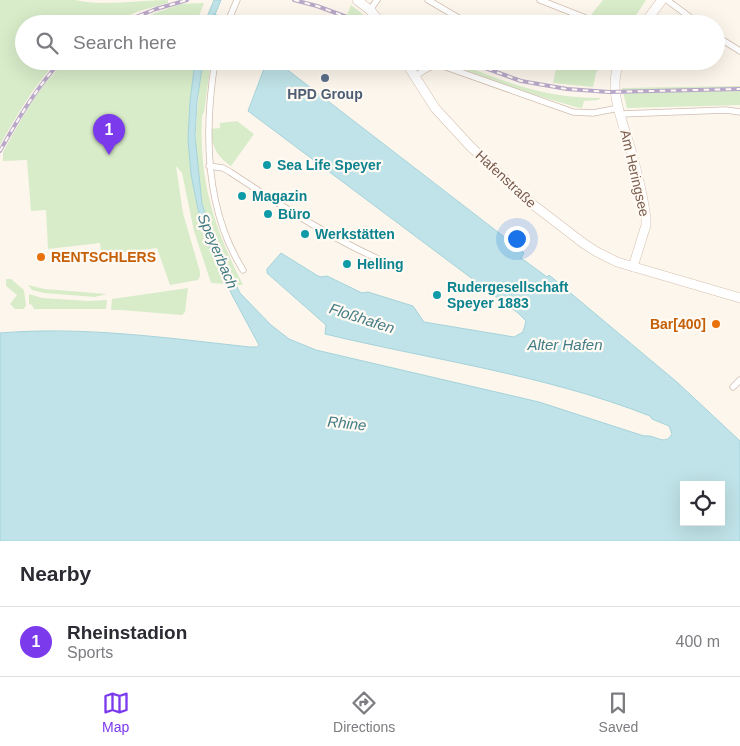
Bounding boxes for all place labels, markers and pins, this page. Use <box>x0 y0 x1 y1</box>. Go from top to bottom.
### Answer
marker: HPD Group <box>319 72 331 84</box>
place label: HPD Group <box>287 86 363 102</box>
pin: 1 <box>93 114 125 155</box>
place label: Sea Life Speyer <box>277 157 382 173</box>
marker: Sea Life Speyer <box>261 159 273 171</box>
place label: Magazin <box>252 188 307 204</box>
marker: Magazin <box>236 190 248 202</box>
place label: Büro <box>278 206 311 222</box>
marker: Büro <box>262 208 274 220</box>
place label: Werkstätten <box>315 226 395 242</box>
marker: Werkstätten <box>299 228 311 240</box>
place label: RENTSCHLERS <box>51 249 156 265</box>
marker: RENTSCHLERS <box>35 251 47 263</box>
place label: Helling <box>357 256 404 272</box>
marker: Helling <box>341 258 353 270</box>
place label: Rudergesellschaft Speyer 1883 <box>447 279 569 311</box>
marker: Rudergesellschaft Speyer 1883 <box>431 289 443 301</box>
place label: Bar[400] <box>650 316 706 332</box>
marker: Bar[400] <box>710 318 722 330</box>

